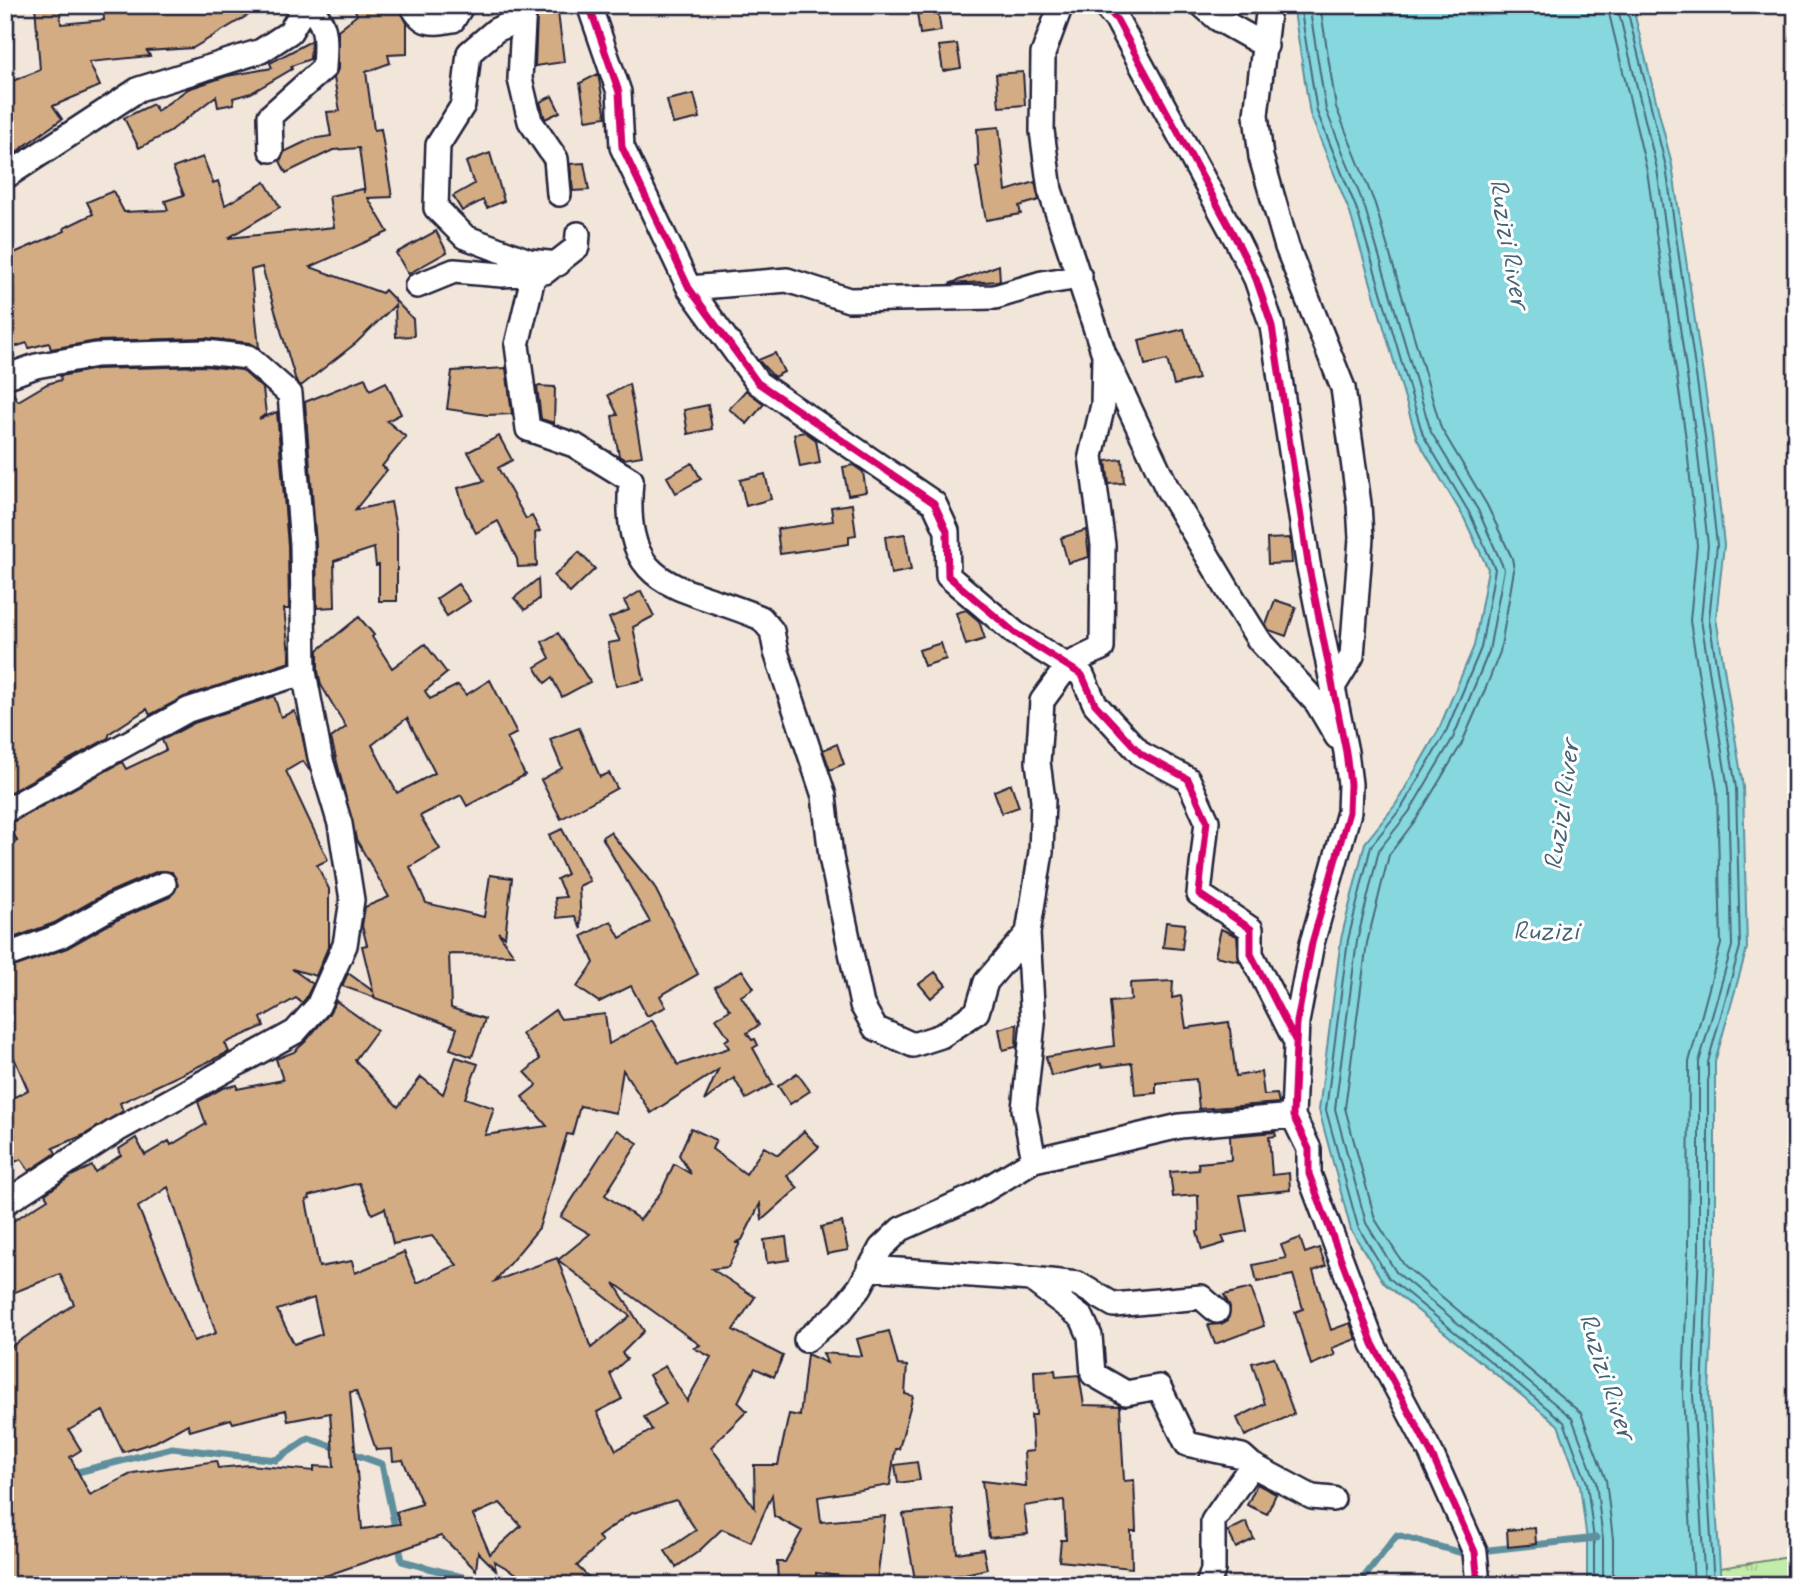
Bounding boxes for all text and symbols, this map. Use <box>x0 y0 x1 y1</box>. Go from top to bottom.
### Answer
water label: Ruzizi River <box>1480 177 1537 315</box>
water label: Ruzizi River <box>1537 734 1589 872</box>
water label: Ruzizi <box>1513 915 1582 949</box>
water label: Ruzizi River <box>1570 1310 1644 1448</box>

